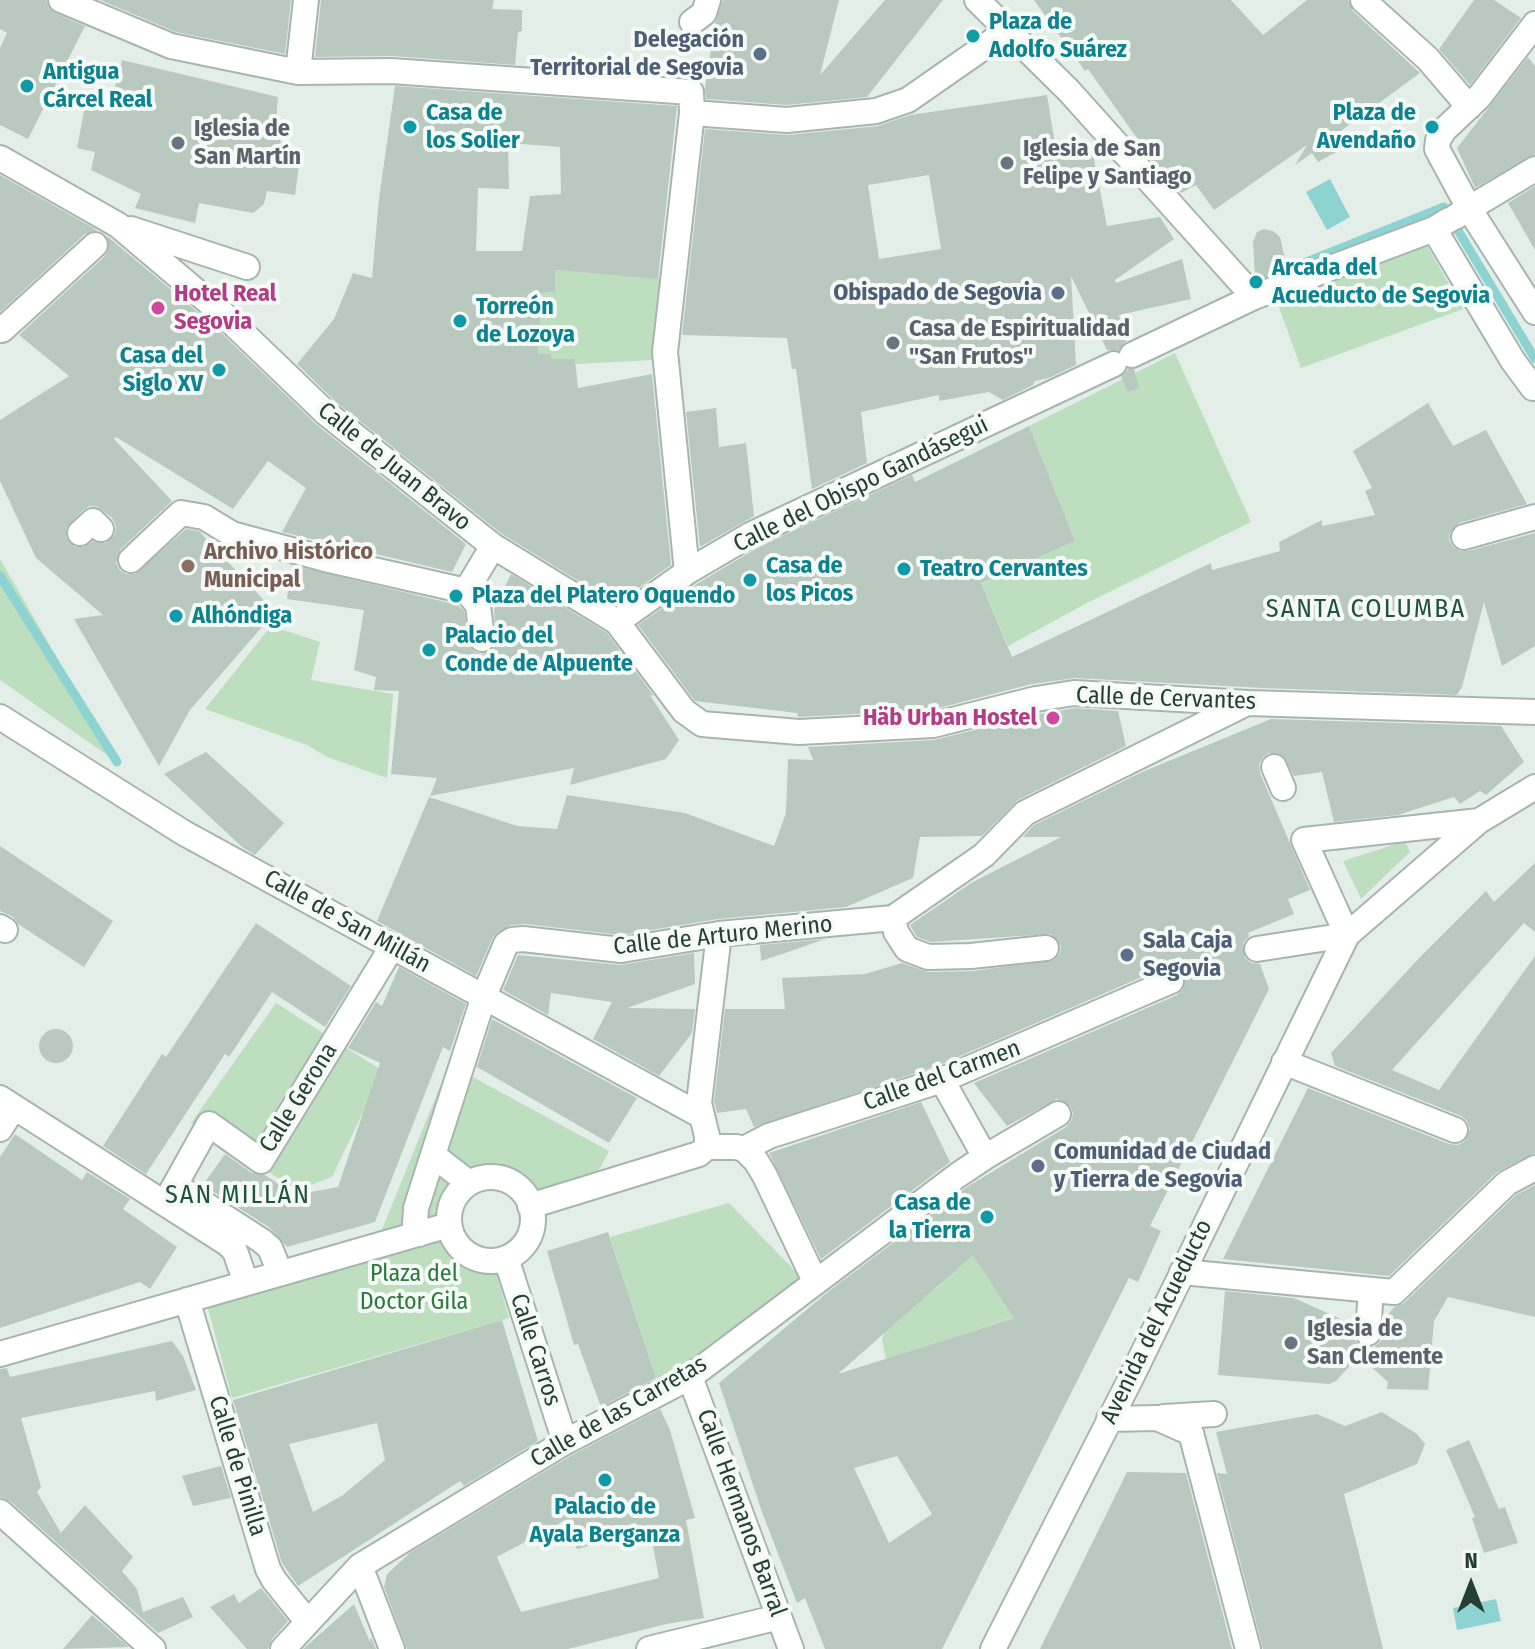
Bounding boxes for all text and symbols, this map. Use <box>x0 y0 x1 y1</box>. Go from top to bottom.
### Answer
place label: Plaza de Adolfo Suárez <box>989 8 1127 64</box>
place label: Delegación Territorial de Segovia <box>530 26 744 82</box>
marker: Plaza de Adolfo Suárez <box>964 27 982 45</box>
marker: Delegación Territorial de Segovia <box>751 45 769 63</box>
place label: Antigua Cárcel Real <box>43 58 152 114</box>
marker: Antigua Cárcel Real <box>18 77 36 95</box>
place label: Casa de los Solier <box>426 99 520 155</box>
place label: Plaza de Avendaño <box>1317 99 1416 155</box>
place label: Iglesia de San Martín <box>194 115 301 171</box>
marker: Casa de los Solier <box>401 118 419 136</box>
marker: Plaza de Avendaño <box>1423 118 1441 136</box>
marker: Iglesia de San Martín <box>169 134 187 152</box>
place label: Iglesia de San Felipe y Santiago <box>1023 135 1192 191</box>
marker: Iglesia de San Felipe y Santiago <box>998 154 1016 172</box>
place label: Arcada del Acueducto de Segovia <box>1272 254 1490 310</box>
marker: Arcada del Acueducto de Segovia <box>1247 273 1265 291</box>
place label: Obispado de Segovia <box>833 279 1042 307</box>
place label: Hotel Real Segovia <box>174 280 276 336</box>
marker: Obispado de Segovia <box>1049 284 1067 302</box>
place label: Torreón de Lozoya <box>476 293 575 349</box>
marker: Hotel Real Segovia <box>149 299 167 317</box>
marker: Torreón de Lozoya <box>451 312 469 330</box>
place label: Casa de Espiritualidad "San Frutos" <box>909 315 1130 371</box>
marker: Casa de Espiritualidad "San Frutos" <box>884 334 902 352</box>
place label: Casa del Siglo XV <box>120 342 203 398</box>
marker: Casa del Siglo XV <box>210 361 228 379</box>
street label: Calle de Juan Bravo <box>312 397 476 537</box>
street label: Calle del Obispo Gandásegui <box>729 411 993 559</box>
place label: Archivo Histórico Municipal <box>204 538 373 594</box>
place label: Casa de los Picos <box>766 552 853 608</box>
place label: Teatro Cervantes <box>920 555 1088 583</box>
marker: Archivo Histórico Municipal <box>179 557 197 575</box>
marker: Teatro Cervantes <box>895 560 913 578</box>
marker: Casa de los Picos <box>741 571 759 589</box>
place label: Plaza del Platero Oquendo <box>472 582 735 610</box>
marker: Plaza del Platero Oquendo <box>447 587 465 605</box>
district label: SANTA COLUMBA <box>1266 594 1466 626</box>
place label: Alhóndiga <box>192 602 292 630</box>
marker: Alhóndiga <box>167 607 185 625</box>
place label: Palacio del Conde de Alpuente <box>445 622 633 678</box>
marker: Palacio del Conde de Alpuente <box>420 641 438 659</box>
street label: Calle de Cervantes <box>1075 681 1257 717</box>
place label: Häb Urban Hostel <box>863 704 1037 732</box>
marker: Häb Urban Hostel <box>1044 709 1062 727</box>
street label: Calle de San Millán <box>259 864 435 980</box>
street label: Calle de Arturo Merino <box>612 910 834 962</box>
place label: Sala Caja Segovia <box>1143 927 1233 983</box>
marker: Sala Caja Segovia <box>1118 946 1136 964</box>
street label: Calle del Carmen <box>859 1034 1025 1118</box>
street label: Calle Gerona <box>254 1038 344 1158</box>
place label: Comunidad de Ciudad y Tierra de Segovia <box>1054 1138 1271 1194</box>
marker: Comunidad de Ciudad y Tierra de Segovia <box>1029 1157 1047 1175</box>
district label: SAN MILLÁN <box>165 1180 311 1212</box>
place label: Casa de la Tierra <box>889 1189 971 1245</box>
marker: Casa de la Tierra <box>978 1208 996 1226</box>
street label: Avenida del Acueducto <box>1095 1215 1219 1429</box>
park label: Plaza del Doctor Gila <box>360 1260 468 1316</box>
street label: Calle Carros <box>503 1290 567 1410</box>
place label: Iglesia de San Clemente <box>1307 1315 1443 1371</box>
marker: Iglesia de San Clemente <box>1282 1334 1300 1352</box>
street label: Calle de las Carretas <box>526 1350 712 1474</box>
street label: Calle de Pinilla <box>202 1392 272 1540</box>
street label: Calle Hermanos Barral <box>690 1405 792 1621</box>
marker: Palacio de Ayala Berganza <box>596 1471 614 1489</box>
place label: Palacio de Ayala Berganza <box>530 1493 680 1549</box>
north arrow <box>1431 1545 1511 1625</box>
text: N <box>1464 1547 1478 1574</box>

